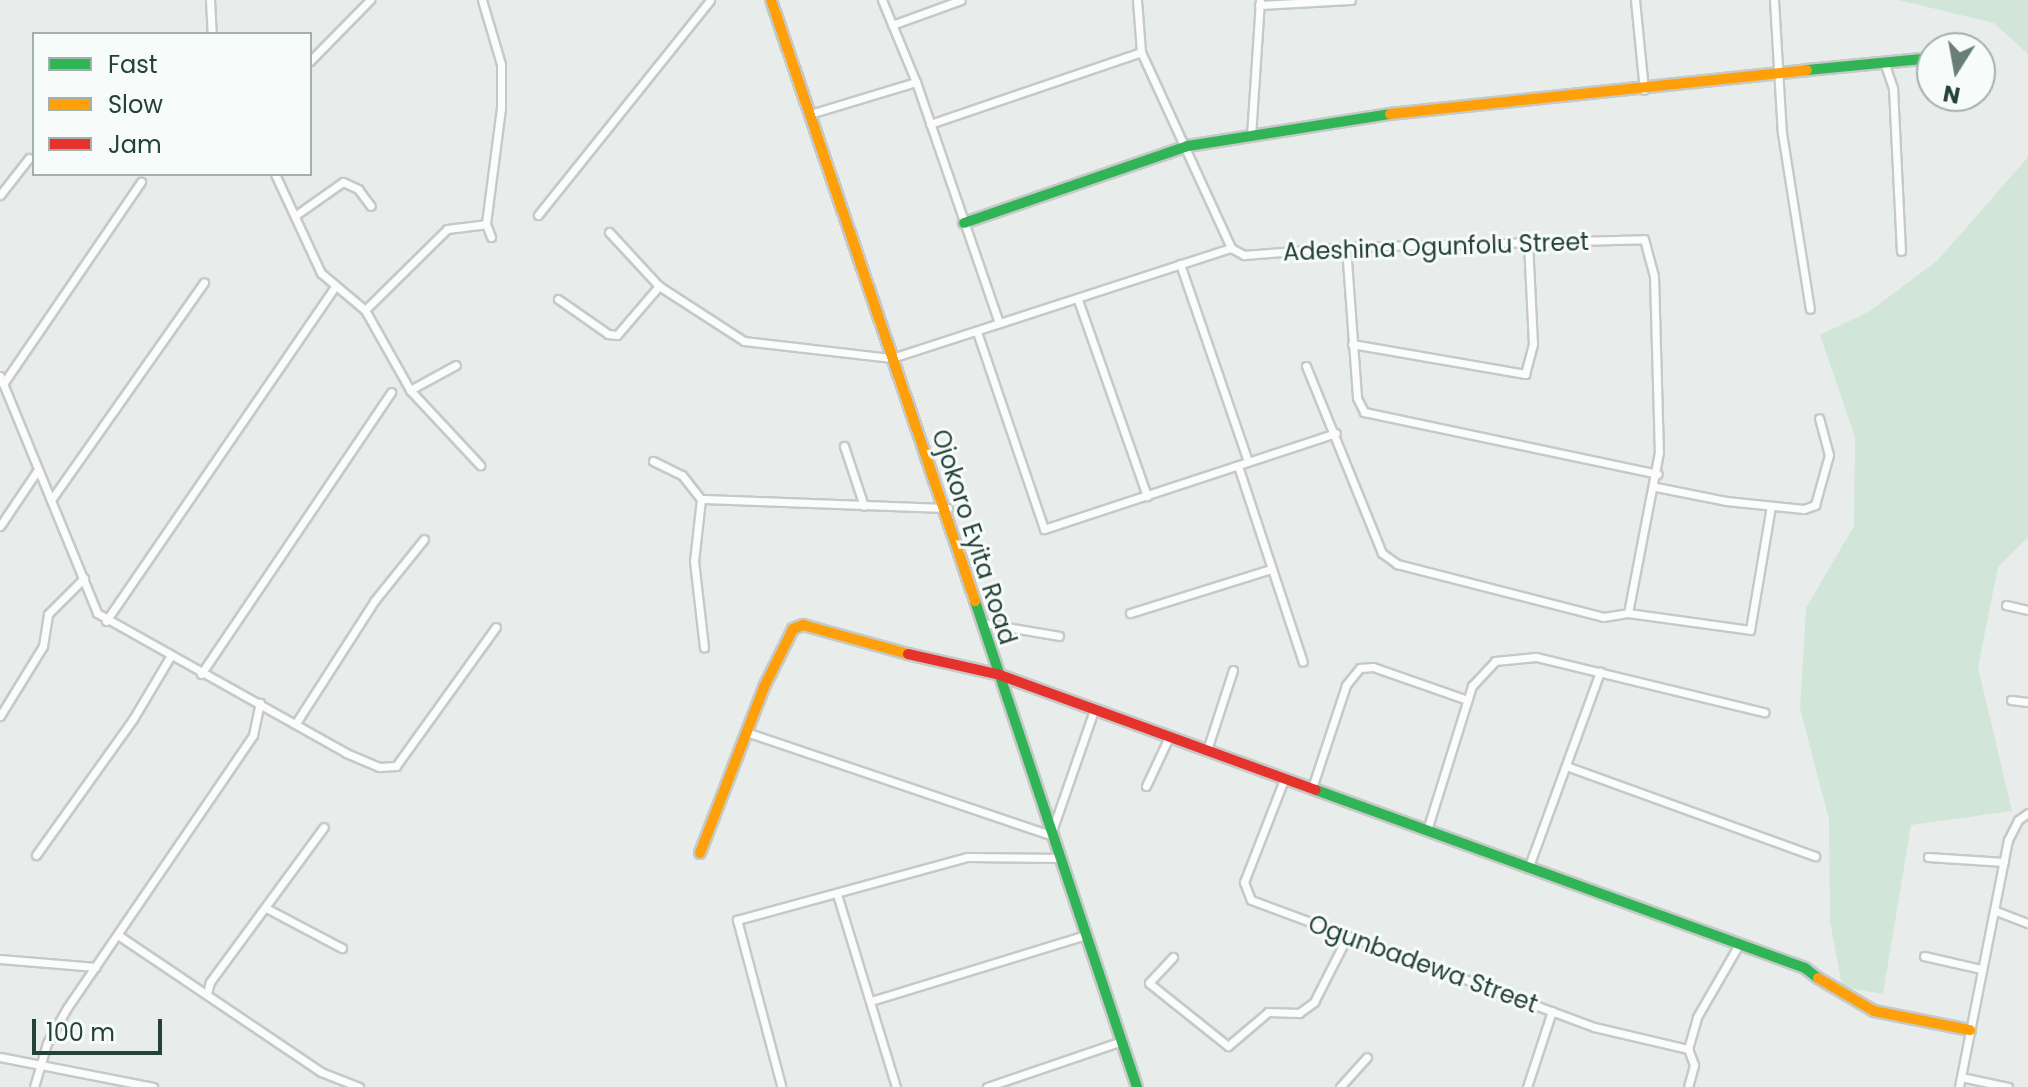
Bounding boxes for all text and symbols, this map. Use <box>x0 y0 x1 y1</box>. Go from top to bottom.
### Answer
legend <box>32 32 312 176</box>
north arrow <box>1916 32 1996 112</box>
text: Fast <box>108 48 158 81</box>
text: N <box>1941 77 1963 111</box>
text: Slow <box>108 88 163 121</box>
text: Jam <box>108 128 162 161</box>
street label: Adeshina Ogunfolu Street <box>1283 227 1589 267</box>
street label: Ojokoro Eyita Road <box>926 426 1022 648</box>
street label: Ogunbadewa Street <box>1304 909 1542 1019</box>
scale bar <box>36 1003 166 1053</box>
text: 100 m <box>46 1016 115 1049</box>

